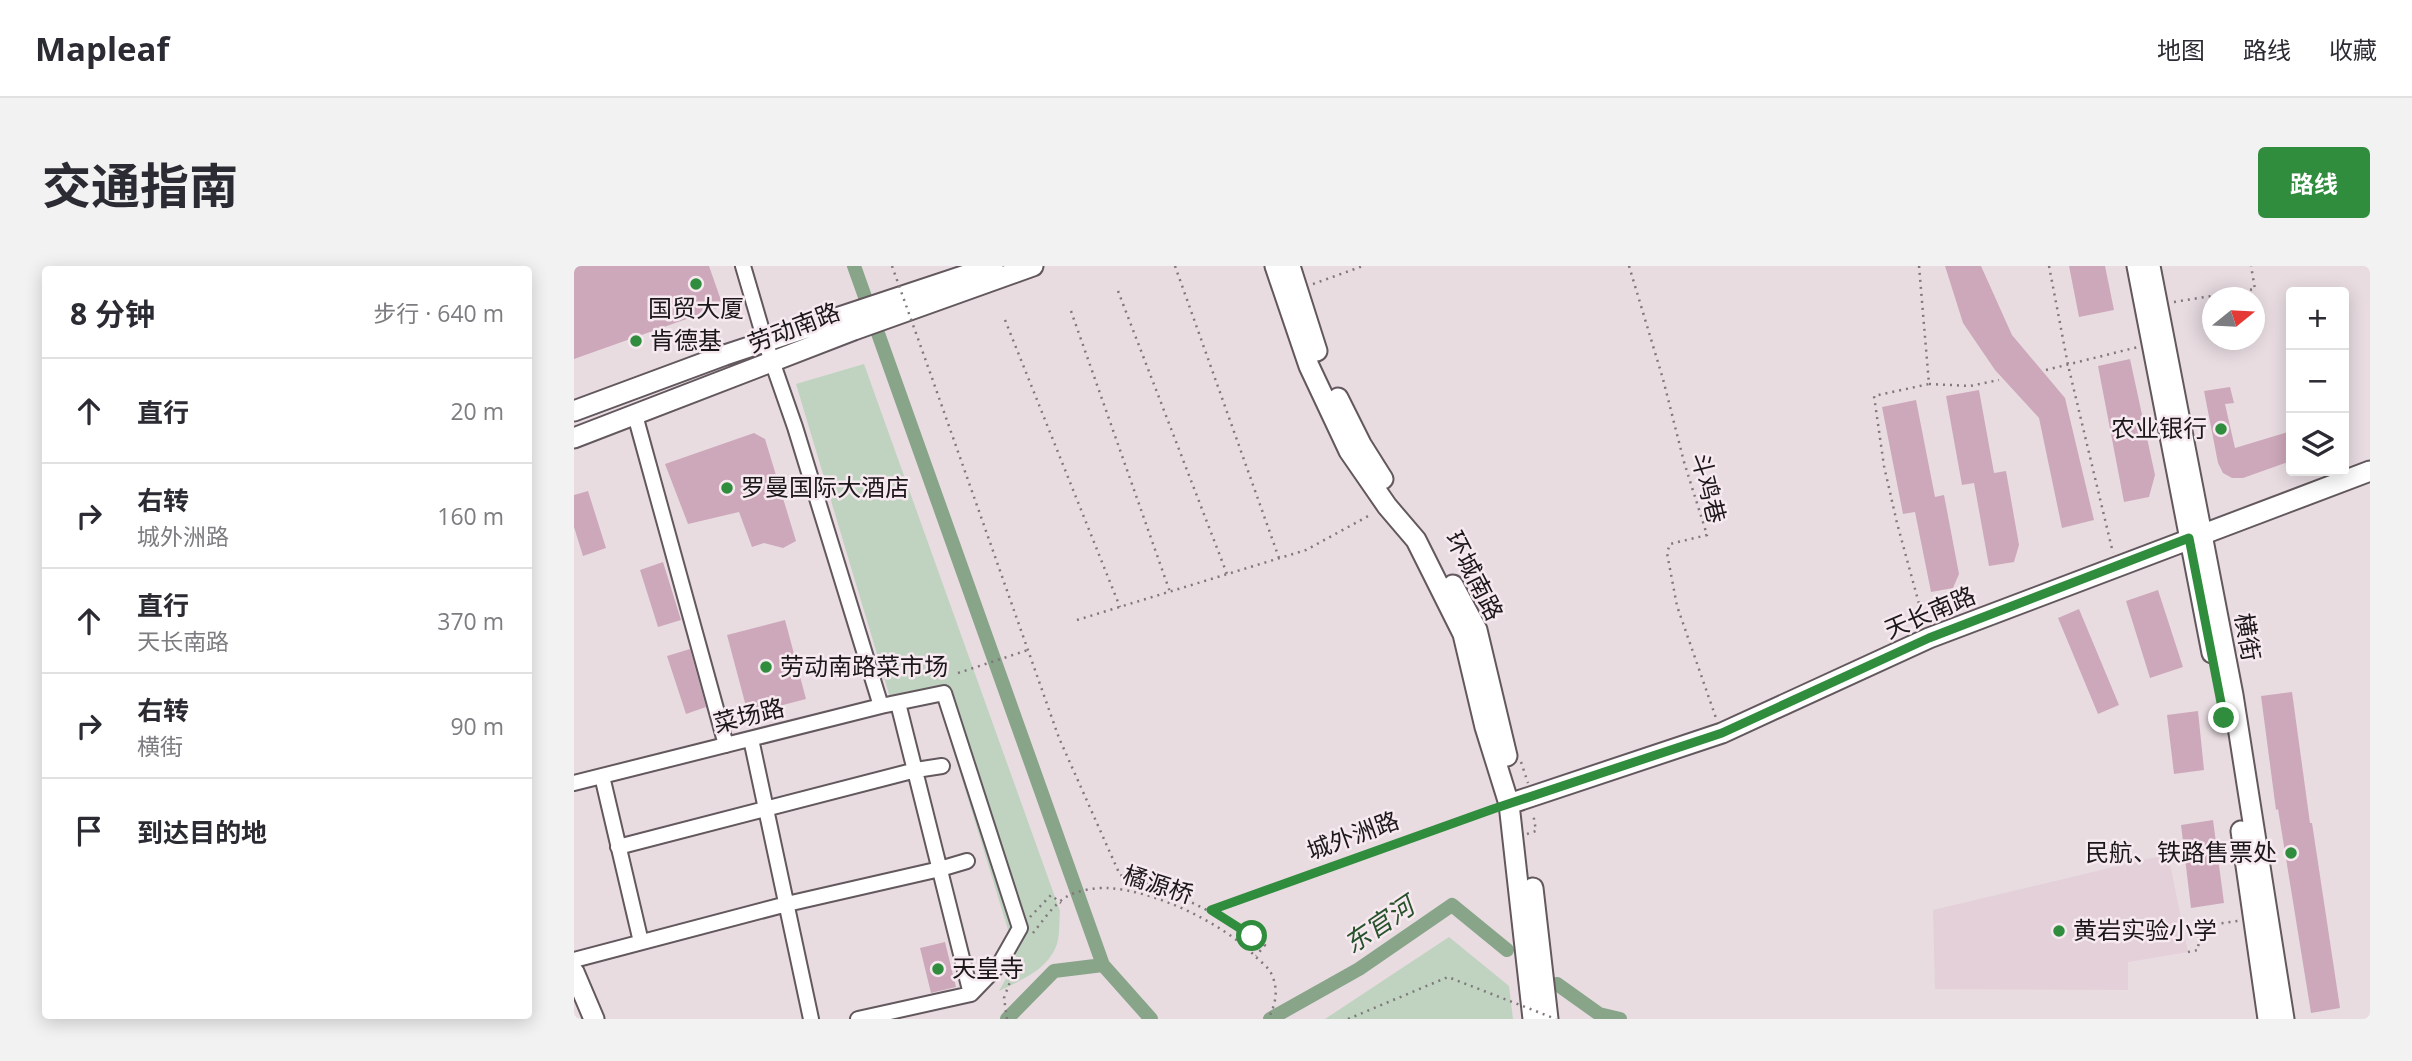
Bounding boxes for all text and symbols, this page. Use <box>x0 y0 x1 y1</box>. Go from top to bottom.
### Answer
text: Mapleaf <box>35 26 169 71</box>
text: 地图 <box>2157 33 2205 66</box>
text: 路线 <box>2243 33 2291 66</box>
text: 收藏 <box>2329 33 2377 66</box>
button: 路线 <box>2258 147 2370 218</box>
text: 交通指南 <box>42 152 238 218</box>
marker: 国贸大厦 <box>688 276 704 292</box>
north arrow <box>2202 287 2265 350</box>
map controls <box>2286 287 2349 476</box>
button: + <box>2286 287 2349 350</box>
place label: 国贸大厦 <box>648 291 744 324</box>
text: 8 分钟 <box>70 293 155 334</box>
street label: 劳动南路 <box>743 294 844 359</box>
text: 步行 · 640 m <box>373 297 504 329</box>
place label: 肯德基 <box>650 323 722 356</box>
marker: 肯德基 <box>628 333 644 349</box>
button: − <box>2286 350 2349 413</box>
icon: ahead <box>70 392 108 430</box>
text: 直行 <box>137 394 189 430</box>
text: 20 m <box>450 395 504 427</box>
place label: 农业银行 <box>2111 411 2207 444</box>
button: layers <box>2286 413 2349 476</box>
marker: 农业银行 <box>2213 421 2229 437</box>
street label: 斗鸡巷 <box>1685 449 1734 527</box>
place label: 罗曼国际大酒店 <box>741 470 909 503</box>
marker: 罗曼国际大酒店 <box>719 480 735 496</box>
text: 右转 <box>137 482 189 518</box>
icon: right <box>70 497 108 535</box>
text: 160 m <box>437 500 504 532</box>
text: 城外洲路 <box>137 520 229 552</box>
street label: 环城南路 <box>1439 525 1512 626</box>
street label: 天长南路 <box>1879 578 1980 646</box>
text: 直行 <box>137 587 189 623</box>
icon: ahead <box>70 602 108 640</box>
text: 370 m <box>437 605 504 637</box>
street label: 横街 <box>2228 610 2269 663</box>
text: 天长南路 <box>137 625 229 657</box>
place label: 劳动南路菜市场 <box>780 649 948 682</box>
marker: 劳动南路菜市场 <box>758 659 774 675</box>
street label: 菜场路 <box>710 690 788 739</box>
text: 右转 <box>137 692 189 728</box>
route end <box>2208 702 2239 733</box>
icon: right <box>70 707 108 745</box>
text: 90 m <box>450 710 504 742</box>
text: 横街 <box>137 730 183 762</box>
street label: 城外洲路 <box>1302 803 1403 867</box>
icon: arrive <box>70 812 108 850</box>
text: 到达目的地 <box>137 814 267 850</box>
place label: 民航、铁路售票处 <box>2085 835 2277 868</box>
marker: 民航、铁路售票处 <box>2283 845 2299 861</box>
street label: 橘源桥 <box>1119 857 1198 910</box>
water label: 东官河 <box>1336 885 1425 961</box>
place label: 黄岩实验小学 <box>2073 913 2217 946</box>
route start <box>1236 920 1267 951</box>
marker: 黄岩实验小学 <box>2051 923 2067 939</box>
place label: 天皇寺 <box>952 951 1024 984</box>
marker: 天皇寺 <box>930 961 946 977</box>

